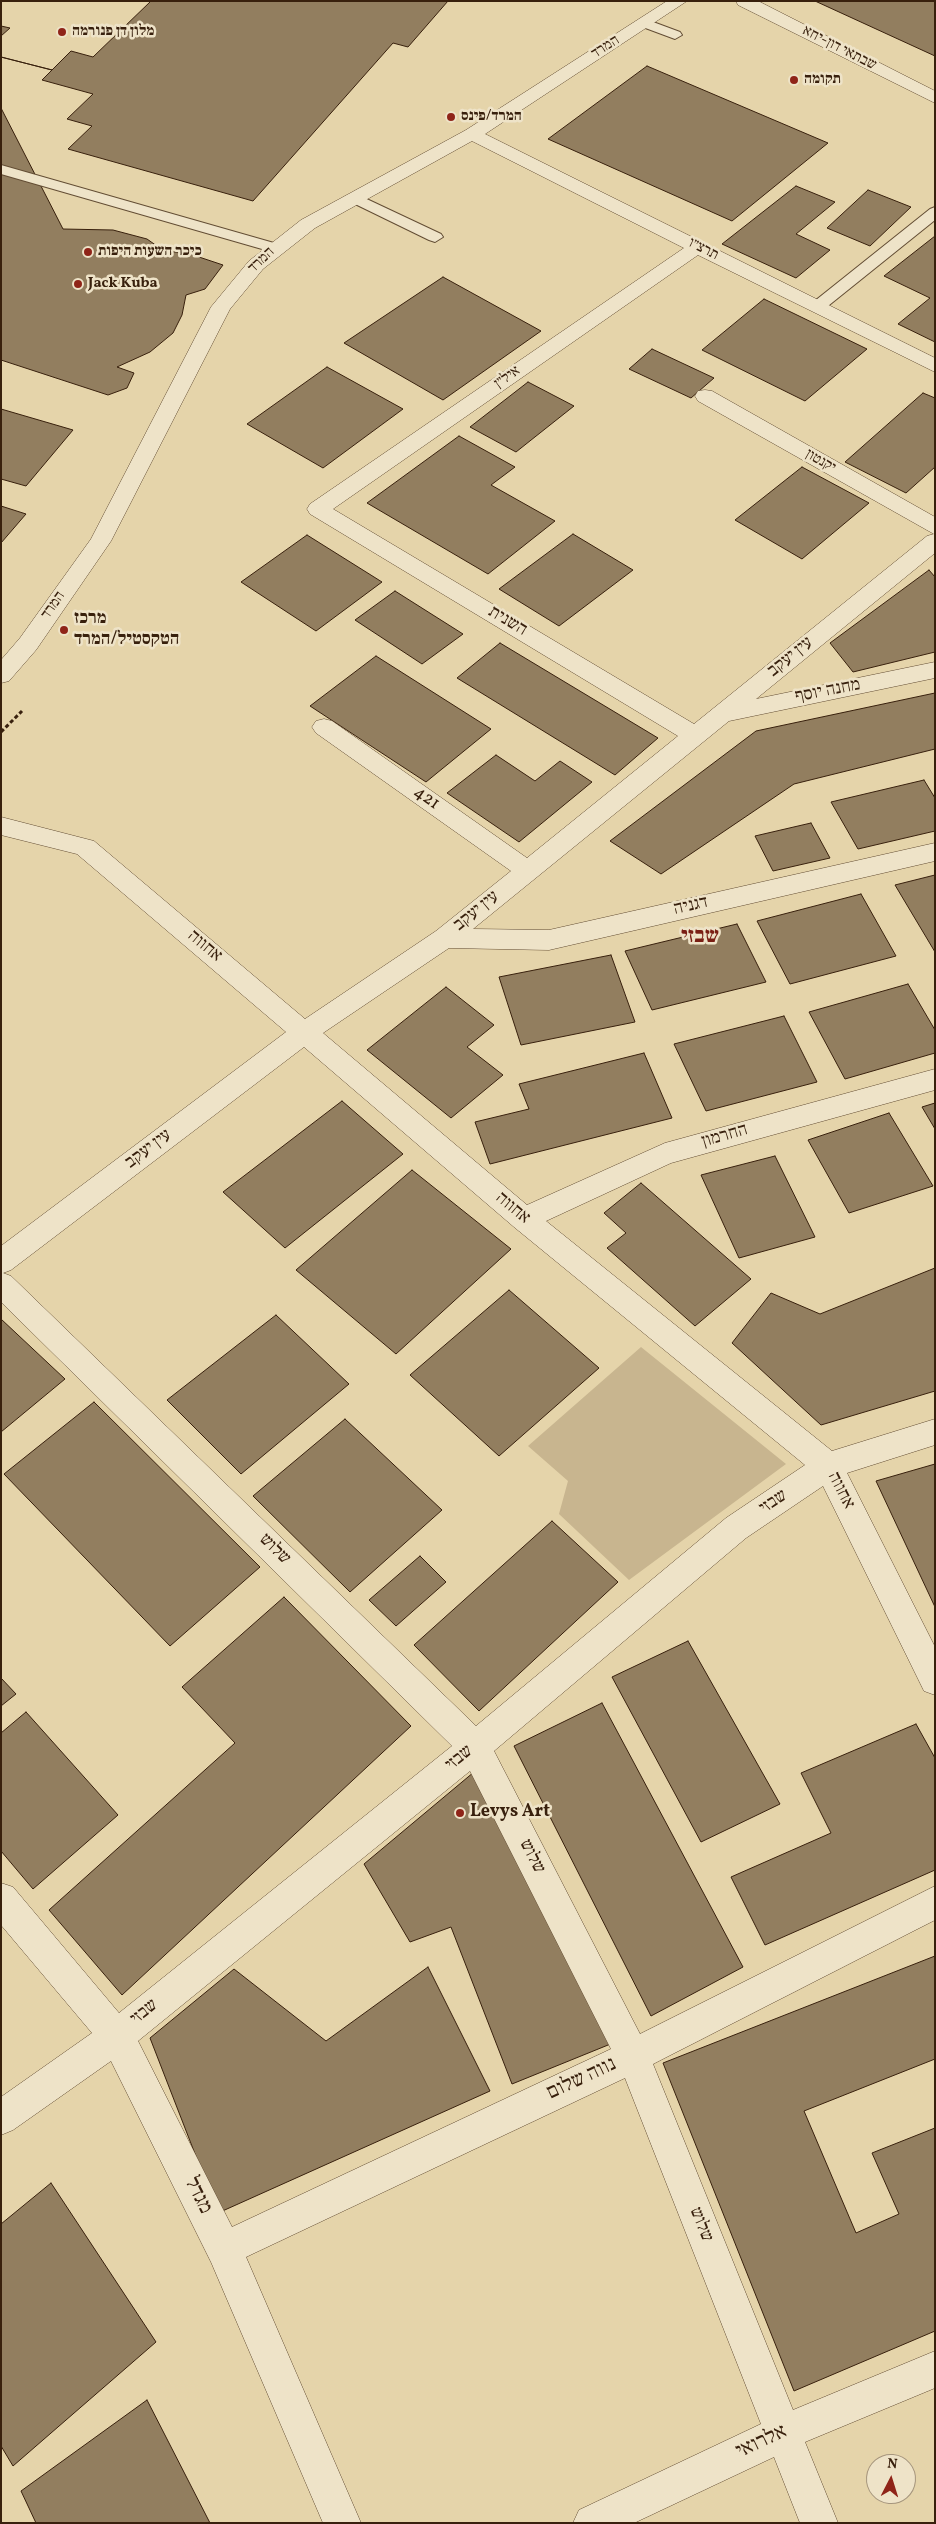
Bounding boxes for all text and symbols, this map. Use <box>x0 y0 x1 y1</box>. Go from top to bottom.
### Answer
place label: מלון דן פנורמה <box>72 23 154 41</box>
street label: שבתאי דון-יחא <box>799 23 879 75</box>
marker: מלון דן פנורמה <box>56 26 68 38</box>
street label: המרד <box>589 32 623 64</box>
place label: תקומה <box>804 71 841 89</box>
marker: תקומה <box>788 74 800 86</box>
place label: המרד/פינס <box>461 108 522 126</box>
marker: המרד/פינס <box>445 111 457 123</box>
street label: תרצ״ו <box>685 235 721 265</box>
place label: כיכר השעות היפות <box>98 243 202 261</box>
street label: המרד <box>245 244 279 278</box>
marker: כיכר השעות היפות <box>82 246 94 258</box>
place label: Jack Kuba <box>88 275 158 293</box>
marker: Jack Kuba <box>72 278 84 290</box>
street label: איל״ן <box>492 363 524 393</box>
street label: יקנטון <box>802 446 838 478</box>
street label: המרד <box>38 589 70 623</box>
street label: השנית <box>484 602 530 642</box>
place label: מרכז הטקסטיל/המרד <box>74 609 179 652</box>
marker: מרכז הטקסטיל/המרד <box>58 624 70 636</box>
street label: עין יעקב <box>764 633 818 683</box>
street label: מחנה יוסף <box>794 675 862 709</box>
street label: 421 <box>409 782 443 816</box>
street label: עין יעקב <box>450 887 504 937</box>
street label: דגניה <box>672 893 710 921</box>
district label: שבזי <box>681 925 719 951</box>
street label: אחווה <box>182 926 226 968</box>
street label: החרמון <box>700 1120 750 1154</box>
street label: עין יעקב <box>122 1126 176 1174</box>
street label: אחווה <box>490 1188 534 1230</box>
street label: אחווה <box>822 1469 858 1513</box>
street label: שבזי <box>756 1486 792 1520</box>
street label: שלוש <box>254 1530 294 1570</box>
street label: שבזי <box>442 1741 478 1777</box>
place label: Levys Art <box>470 1802 550 1824</box>
marker: Levys Art <box>454 1807 466 1819</box>
street label: שלוש <box>513 1836 549 1878</box>
street label: שבזי <box>127 1995 163 2031</box>
street label: נווה שלום <box>543 2053 621 2107</box>
street label: מגדל <box>177 2173 217 2219</box>
street label: שלוש <box>683 2204 717 2246</box>
street label: אלרואי <box>732 2420 792 2466</box>
north arrow <box>866 2454 916 2504</box>
text: N <box>886 2455 898 2474</box>

